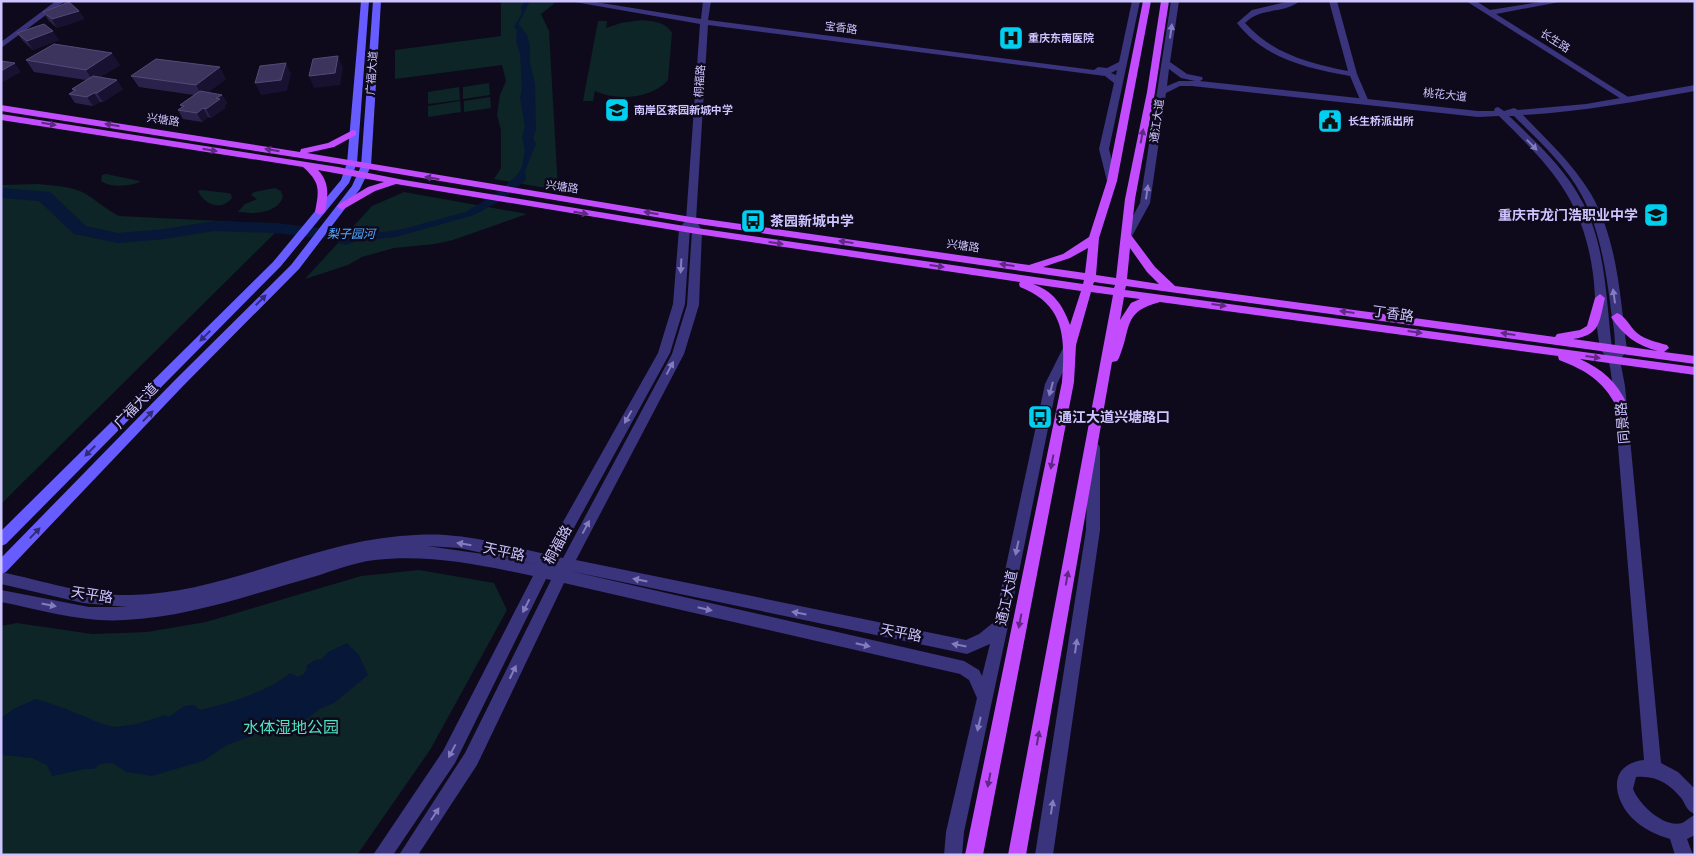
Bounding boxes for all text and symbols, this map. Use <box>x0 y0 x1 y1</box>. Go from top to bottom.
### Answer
street label: 宝香路 <box>824 20 858 36</box>
one-way arrow <box>1167 23 1175 39</box>
hospital icon: 重庆东南医院 <box>998 25 1024 51</box>
street label: 长生路 <box>1538 27 1572 55</box>
place label: 重庆东南医院 <box>1028 32 1094 45</box>
street label: 广福大道 <box>364 51 380 95</box>
street label: 桐福路 <box>692 64 708 98</box>
street label: 桃花大道 <box>1422 86 1468 104</box>
school or university icon: 南岸区茶园新城中学 <box>604 97 630 123</box>
street label: 通江大道 <box>1148 98 1166 144</box>
place label: 南岸区茶园新城中学 <box>634 104 733 117</box>
public building icon: 长生桥派出所 <box>1317 108 1343 134</box>
street label: 兴塘路 <box>146 111 180 129</box>
place label: 长生桥派出所 <box>1348 115 1414 128</box>
one-way arrow <box>42 121 58 129</box>
one-way arrow <box>103 121 119 129</box>
one-way arrow <box>1139 127 1147 143</box>
one-way arrow <box>1526 138 1538 150</box>
one-way arrow <box>202 146 218 154</box>
one-way arrow <box>264 146 280 154</box>
one-way arrow <box>424 173 440 181</box>
street label: 兴塘路 <box>545 178 579 196</box>
one-way arrow <box>1143 184 1151 200</box>
school or university icon: 重庆市龙门浩职业中学 <box>1643 202 1669 228</box>
place label: 重庆市龙门浩职业中学 <box>1498 207 1638 224</box>
bus stop icon: 茶园新城中学 <box>740 208 766 234</box>
one-way arrow <box>574 209 590 217</box>
one-way arrow <box>642 209 658 217</box>
place label: 茶园新城中学 <box>770 213 854 230</box>
water label: 梨子园河 <box>327 227 377 242</box>
street label: 兴塘路 <box>946 237 980 255</box>
one-way arrow <box>838 238 854 246</box>
one-way arrow <box>769 239 785 247</box>
one-way arrow <box>677 258 685 274</box>
one-way arrow <box>998 261 1014 269</box>
one-way arrow <box>930 262 946 270</box>
one-way arrow <box>1610 287 1618 303</box>
one-way arrow <box>255 294 267 306</box>
one-way arrow <box>1211 301 1227 309</box>
street label: 丁香路 <box>1371 303 1415 325</box>
one-way arrow <box>1338 308 1354 316</box>
one-way arrow <box>1407 328 1423 336</box>
one-way arrow <box>199 329 211 341</box>
one-way arrow <box>1499 330 1515 338</box>
one-way arrow <box>1585 353 1601 361</box>
one-way arrow <box>666 361 674 375</box>
street label: 广福大道 <box>110 380 162 432</box>
one-way arrow <box>1046 382 1054 397</box>
street label: 同景路 <box>1613 401 1633 445</box>
bus stop icon: 通江大道兴塘路口 <box>1027 404 1053 430</box>
place label: 通江大道兴塘路口 <box>1058 409 1170 426</box>
one-way arrow <box>142 410 154 422</box>
one-way arrow <box>624 410 633 424</box>
one-way arrow <box>84 444 96 456</box>
one-way arrow <box>1048 454 1056 470</box>
one-way arrow <box>582 520 590 534</box>
street label: 桐福路 <box>540 523 576 567</box>
one-way arrow <box>29 528 41 540</box>
street label: 天平路 <box>482 539 526 565</box>
one-way arrow <box>455 540 471 548</box>
one-way arrow <box>1013 540 1021 556</box>
street label: 通江大道 <box>993 569 1021 627</box>
one-way arrow <box>1064 570 1072 586</box>
one-way arrow <box>632 576 648 584</box>
street label: 天平路 <box>70 583 114 607</box>
one-way arrow <box>522 599 530 613</box>
one-way arrow <box>41 602 57 610</box>
one-way arrow <box>697 605 712 613</box>
one-way arrow <box>791 608 807 616</box>
one-way arrow <box>1016 614 1024 630</box>
street label: 天平路 <box>879 621 923 645</box>
one-way arrow <box>1072 638 1080 654</box>
one-way arrow <box>856 641 871 649</box>
one-way arrow <box>951 641 966 649</box>
one-way arrow <box>509 665 517 679</box>
one-way arrow <box>975 716 983 731</box>
park label: 水体湿地公园 <box>243 718 339 738</box>
one-way arrow <box>1035 729 1043 745</box>
one-way arrow <box>448 744 456 758</box>
one-way arrow <box>984 773 992 789</box>
one-way arrow <box>1048 798 1056 814</box>
one-way arrow <box>430 807 439 821</box>

